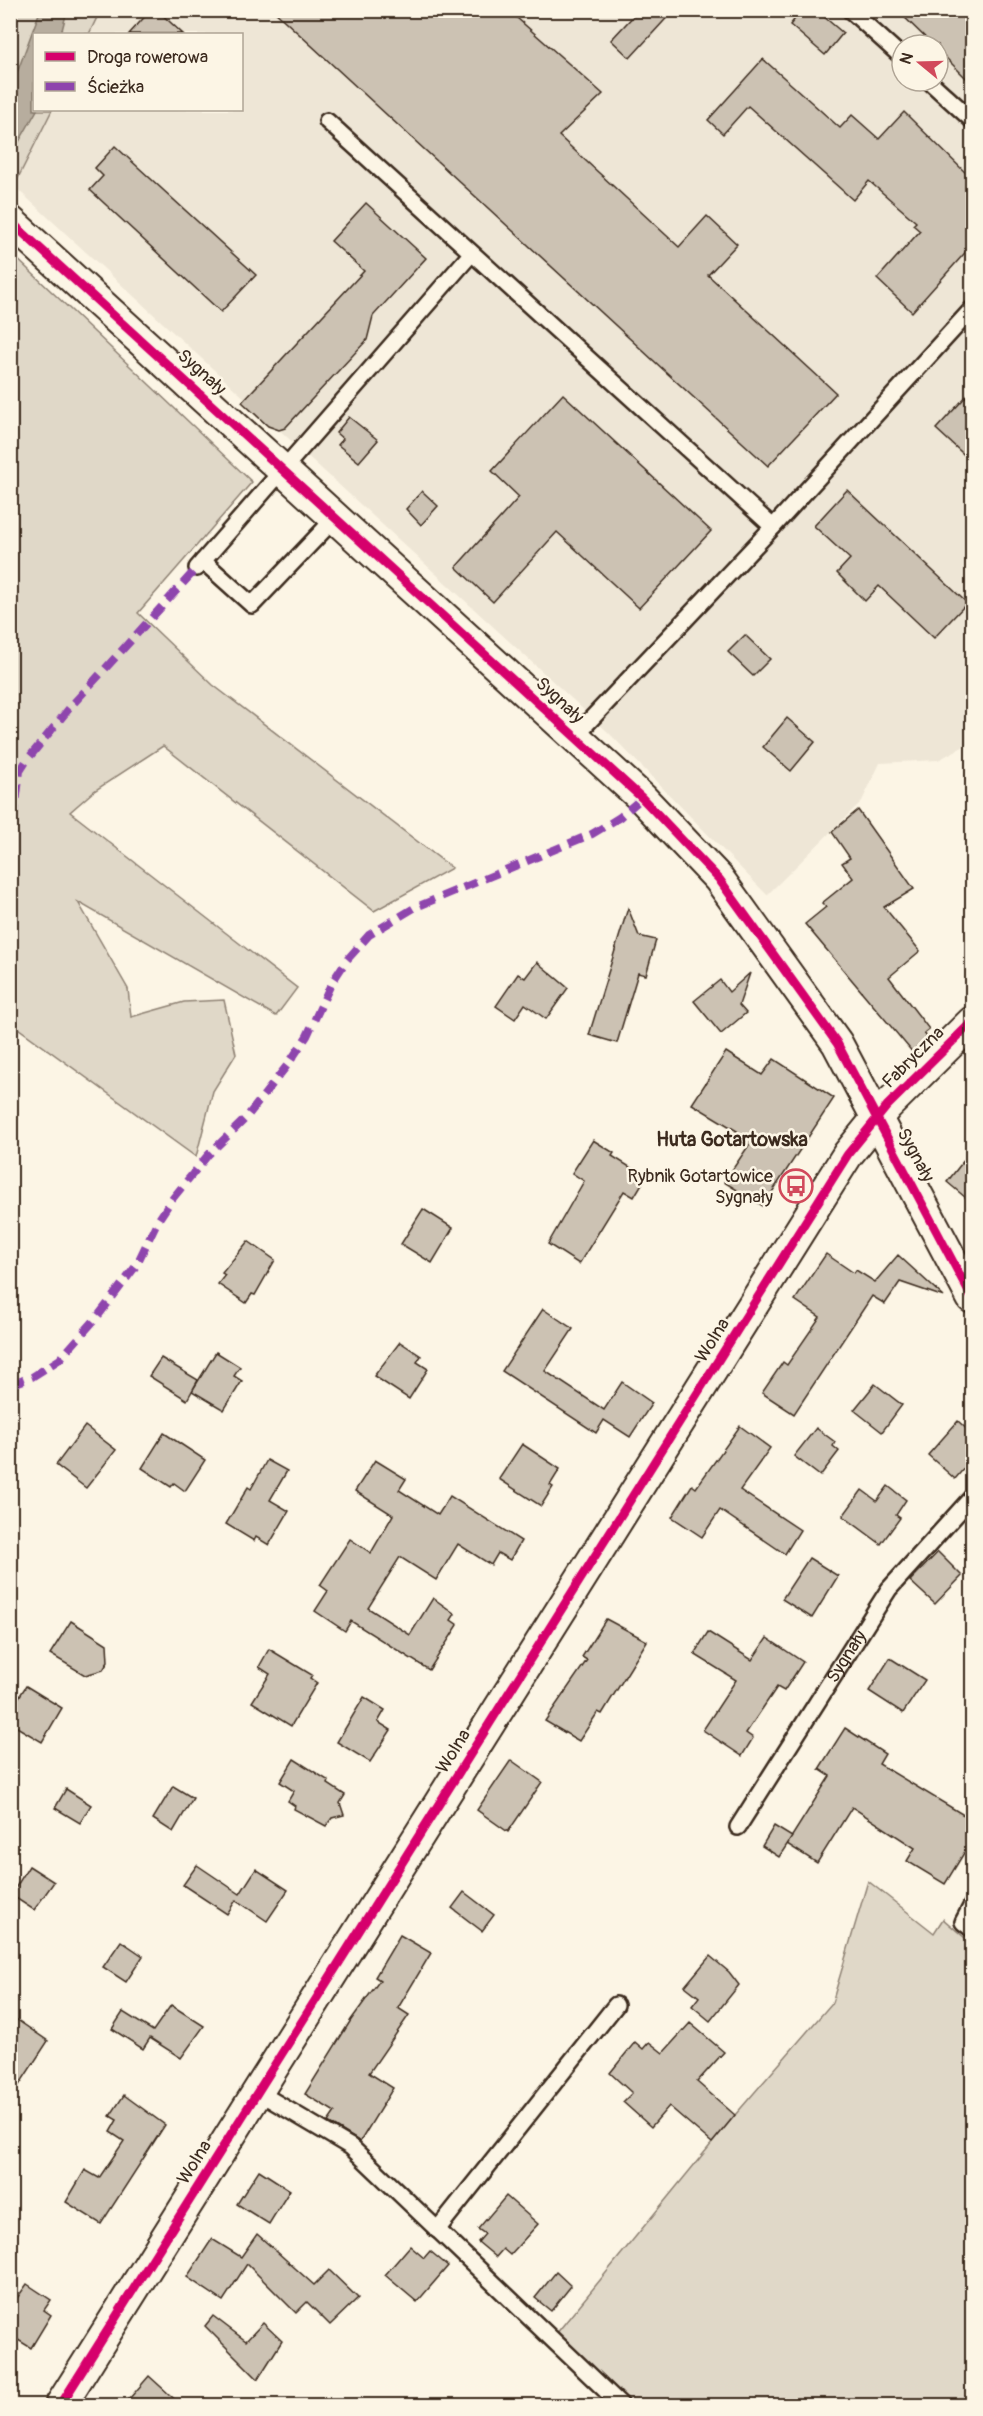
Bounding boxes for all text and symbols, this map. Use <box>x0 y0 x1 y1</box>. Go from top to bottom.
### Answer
legend <box>33 33 243 111</box>
north arrow <box>890 33 950 93</box>
text: Droga rowerowa <box>87 46 208 69</box>
text: N <box>896 50 918 67</box>
text: Ścieżka <box>87 76 144 99</box>
street label: Sygnały <box>172 344 231 401</box>
street label: Sygnały <box>531 672 589 729</box>
street label: Fabryczna <box>878 1022 949 1093</box>
street label: Sygnały <box>892 1124 939 1186</box>
district label: Huta Gotartowska <box>656 1127 808 1152</box>
place label: Rybnik Gotartowice Sygnały <box>627 1165 773 1209</box>
bus stop icon: Rybnik Gotartowice Sygnały <box>778 1168 814 1204</box>
street label: Wolna <box>690 1314 735 1367</box>
street label: Sygnały <box>821 1626 872 1687</box>
street label: Wolna <box>431 1725 476 1778</box>
street label: Wolna <box>172 2136 217 2189</box>

